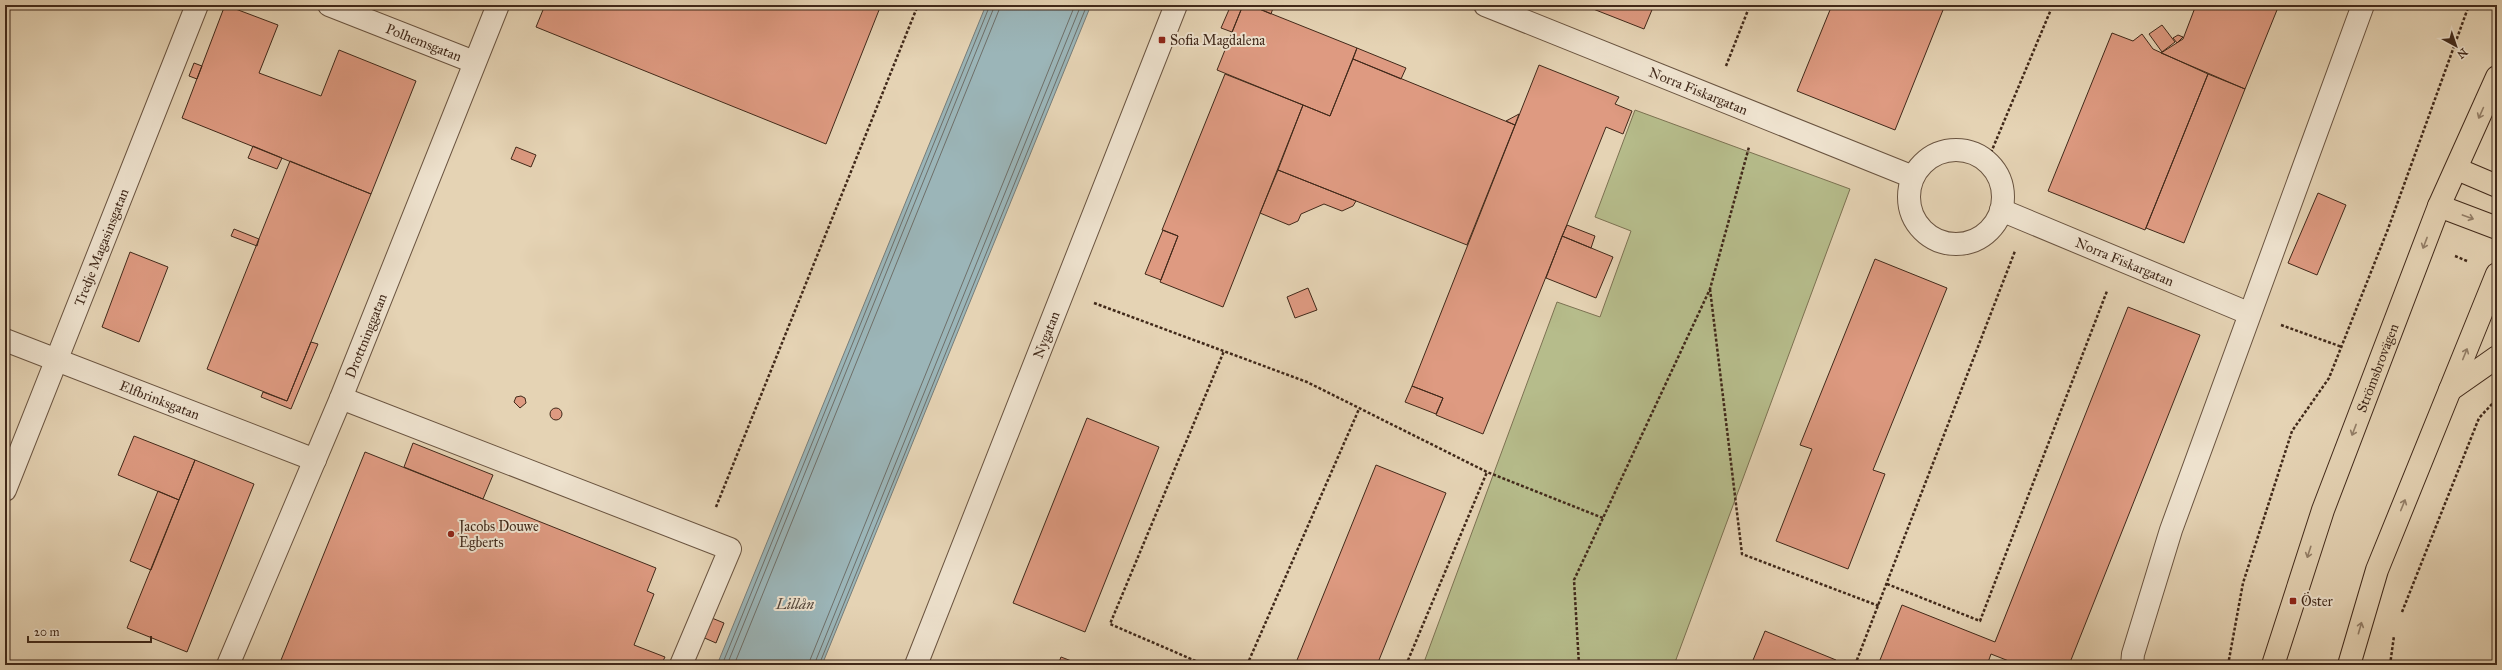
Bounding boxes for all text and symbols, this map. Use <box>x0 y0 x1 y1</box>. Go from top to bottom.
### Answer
street label: Polhemsgatan <box>383 20 464 65</box>
north arrow <box>2436 26 2476 66</box>
place label: Sofia Magdalena <box>1170 32 1265 49</box>
marker: Sofia Magdalena <box>1157 35 1167 45</box>
text: N <box>2454 45 2470 62</box>
street label: Norra Fiskargatan <box>1646 64 1750 119</box>
one-way arrow <box>2477 107 2485 119</box>
street label: Tredje Magasinsgatan <box>71 186 133 309</box>
one-way arrow <box>2462 214 2474 222</box>
street label: Norra Fiskargatan <box>2073 234 2177 290</box>
one-way arrow <box>2421 236 2429 248</box>
street label: Drottninggatan <box>342 291 391 381</box>
street label: Nygatan <box>1030 309 1064 361</box>
street label: Strömsbrovägen <box>2353 321 2403 415</box>
one-way arrow <box>2461 348 2469 360</box>
street label: Elfbrinksgatan <box>117 377 202 424</box>
one-way arrow <box>2349 423 2357 435</box>
one-way arrow <box>2400 500 2408 512</box>
place label: Jacobs Douwe Egberts <box>457 518 539 551</box>
marker: Jacobs Douwe Egberts <box>446 529 456 539</box>
one-way arrow <box>2305 545 2312 558</box>
place label: Öster <box>2301 591 2334 610</box>
water label: Lillån <box>775 595 814 613</box>
marker: Öster <box>2288 596 2298 606</box>
scale bar <box>28 618 151 644</box>
one-way arrow <box>2357 621 2364 634</box>
text: 20 m <box>34 625 60 639</box>

